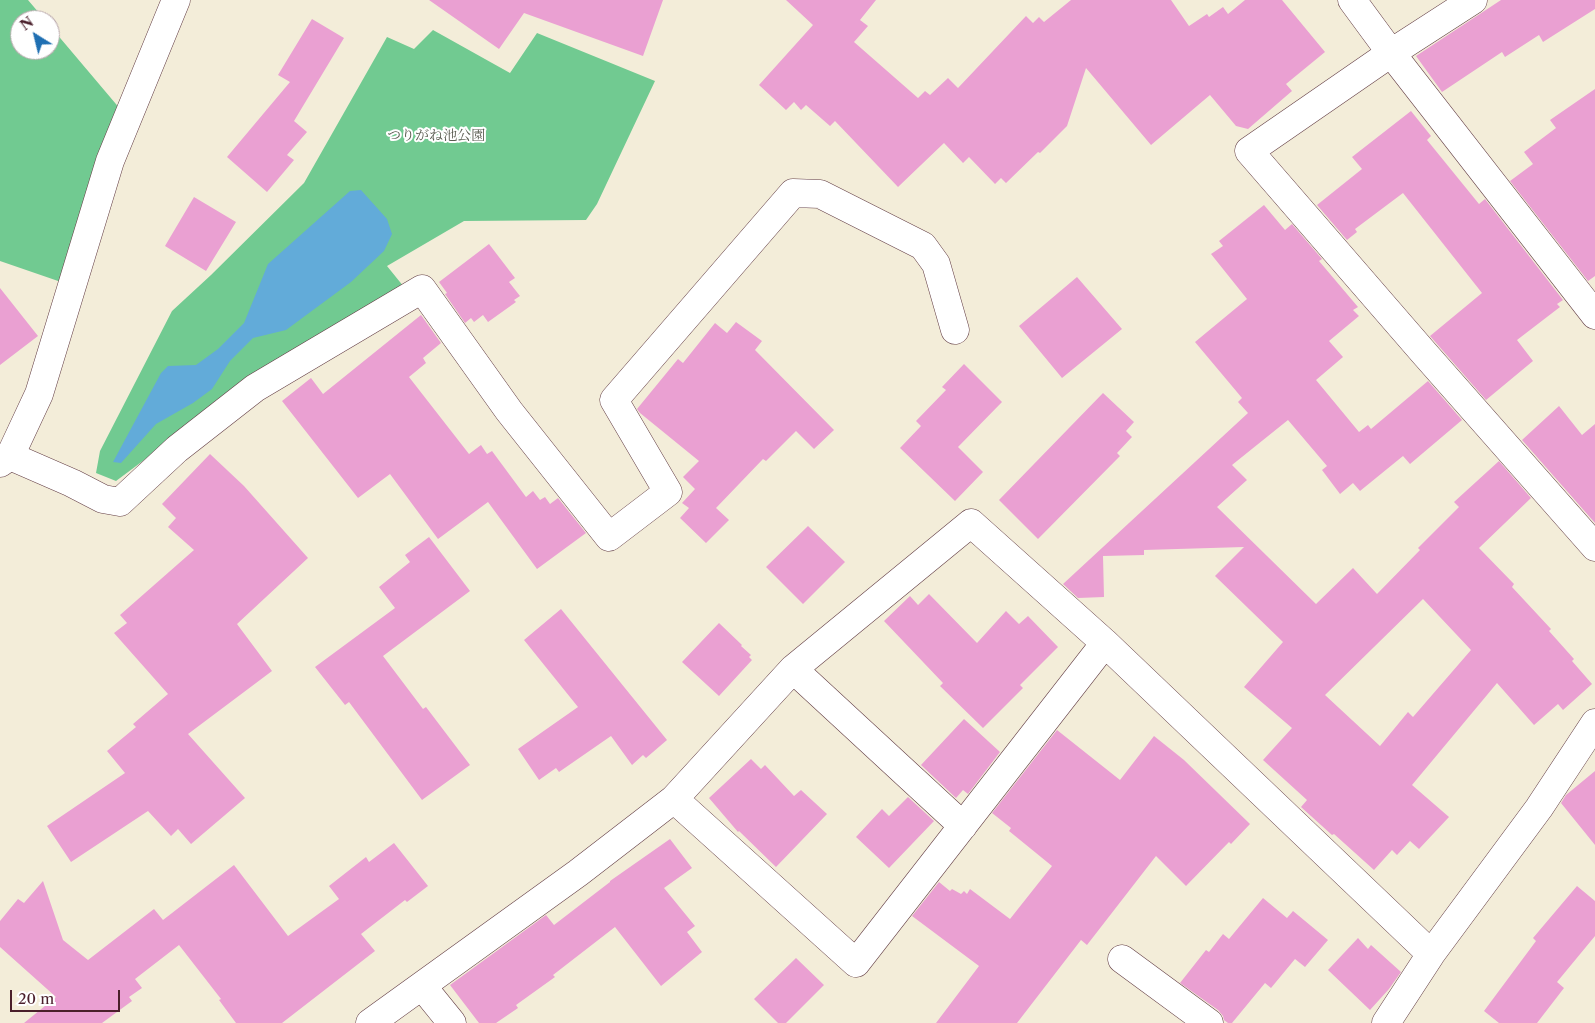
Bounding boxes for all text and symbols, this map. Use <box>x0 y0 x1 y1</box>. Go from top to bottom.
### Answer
north arrow <box>10 10 60 60</box>
text: N <box>17 13 37 35</box>
park label: つりがね池公園 <box>387 128 485 144</box>
scale bar <box>12 980 122 1012</box>
text: 20 m <box>18 989 54 1008</box>

